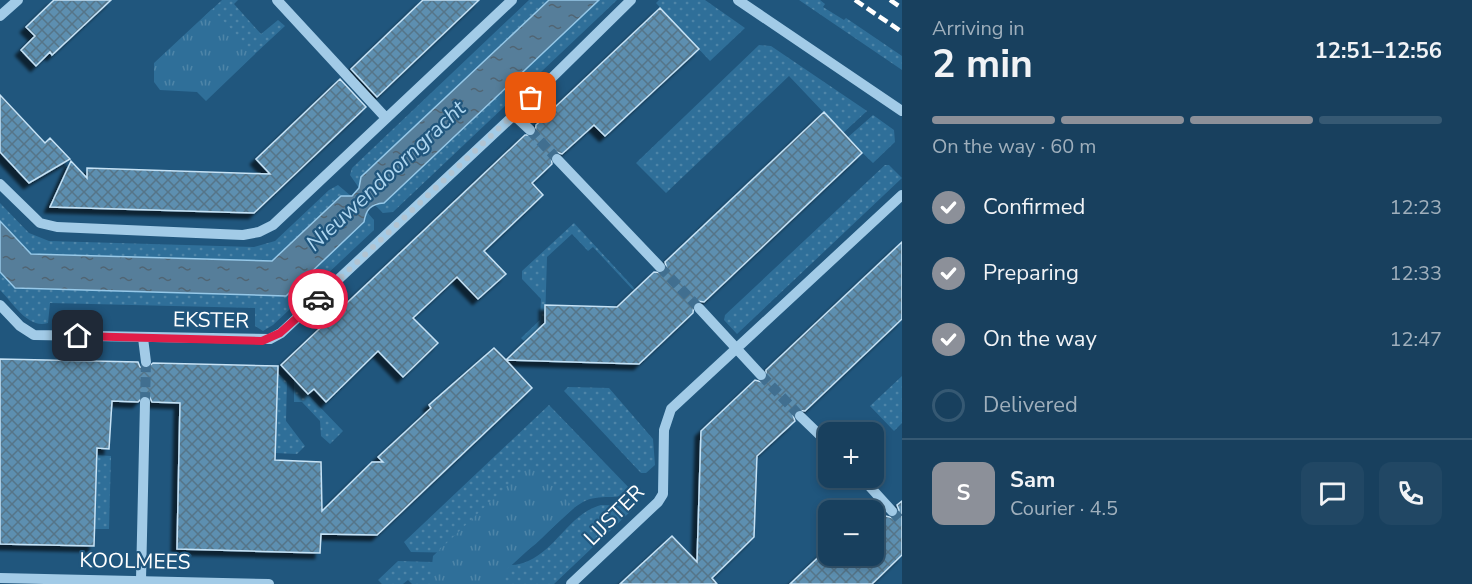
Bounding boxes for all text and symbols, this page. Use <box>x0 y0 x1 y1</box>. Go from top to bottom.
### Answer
text: Arriving in <box>932 15 1025 42</box>
text: 12:51–12:56 <box>1314 36 1442 66</box>
text: 2 min <box>932 38 1033 91</box>
pin <box>505 72 556 123</box>
icon: bag <box>514 81 547 114</box>
water label: Nieuwendoorngracht <box>300 93 473 258</box>
text: On the way · 60 m <box>932 133 1096 160</box>
icon: check <box>932 191 965 224</box>
text: Confirmed <box>983 192 1085 222</box>
text: 12:23 <box>1389 194 1442 221</box>
icon: check <box>932 257 965 290</box>
text: Preparing <box>983 258 1079 288</box>
text: 12:33 <box>1389 260 1442 287</box>
courier <box>288 269 348 329</box>
icon: car <box>302 283 335 316</box>
street label: EKSTER <box>173 305 249 335</box>
pin <box>52 310 103 361</box>
icon: home <box>61 319 94 352</box>
icon: check <box>932 323 965 356</box>
text: On the way <box>983 324 1097 354</box>
text: 12:47 <box>1389 326 1442 353</box>
text: Delivered <box>983 390 1078 420</box>
map controls <box>818 422 884 566</box>
button: + <box>818 422 884 488</box>
button: chat <box>1301 462 1364 525</box>
button: phone <box>1379 462 1442 525</box>
text: Sam <box>1010 465 1055 495</box>
text: S <box>957 478 970 508</box>
street label: LIJSTER <box>578 479 650 551</box>
text: Courier · 4.5 <box>1010 495 1118 522</box>
button: − <box>818 500 884 566</box>
street label: KOOLMEES <box>79 546 191 576</box>

